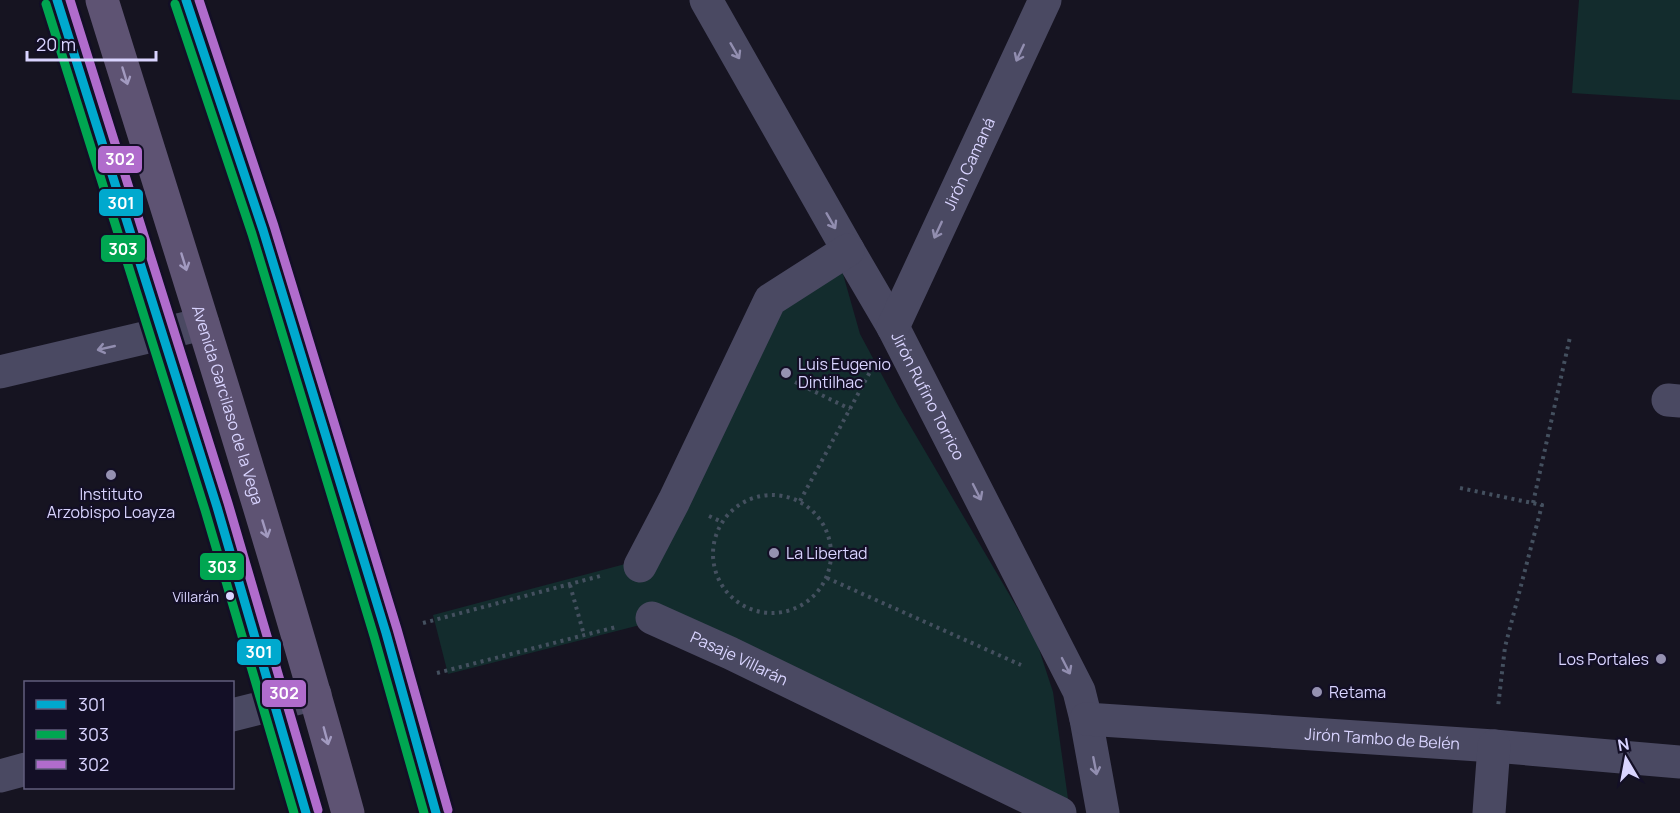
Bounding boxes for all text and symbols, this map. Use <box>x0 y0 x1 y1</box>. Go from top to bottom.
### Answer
scale bar <box>27 24 156 62</box>
text: 20 m <box>36 32 76 56</box>
one-way arrow <box>729 42 741 59</box>
one-way arrow <box>1014 44 1025 62</box>
one-way arrow <box>120 66 131 85</box>
street label: Jirón Camaná <box>938 114 1000 214</box>
line badge: 302 <box>97 145 143 174</box>
text: 302 <box>105 148 135 170</box>
line badge: 301 <box>98 188 144 217</box>
text: 301 <box>108 192 134 214</box>
one-way arrow <box>826 211 837 229</box>
one-way arrow <box>932 221 944 239</box>
line badge: 303 <box>100 234 146 263</box>
text: 303 <box>108 238 138 260</box>
one-way arrow <box>179 252 190 271</box>
street label: Avenida Garcilaso de la Vega <box>187 302 269 507</box>
street label: Jirón Rufino Torrico <box>886 328 970 464</box>
one-way arrow <box>97 342 116 354</box>
place label: Luis Eugenio Dintilhac <box>798 353 891 393</box>
marker: Luis Eugenio Dintilhac <box>779 366 793 380</box>
marker: Instituto Arzobispo Loayza <box>104 468 118 482</box>
one-way arrow <box>972 482 983 500</box>
place label: Instituto Arzobispo Loayza <box>47 483 175 523</box>
one-way arrow <box>260 519 271 538</box>
place label: La Libertad <box>786 542 868 564</box>
marker: La Libertad <box>767 546 781 560</box>
line badge: 303 <box>199 552 245 581</box>
text: 303 <box>207 556 237 578</box>
place label: Villarán <box>172 587 219 606</box>
marker: Villarán <box>224 590 236 602</box>
street label: Pasaje Villarán <box>687 626 792 690</box>
line badge: 301 <box>236 638 282 666</box>
text: 301 <box>246 641 272 663</box>
place label: Los Portales <box>1558 648 1649 670</box>
marker: Los Portales <box>1654 652 1668 666</box>
one-way arrow <box>1060 656 1072 674</box>
line badge: 302 <box>261 679 307 708</box>
legend <box>24 681 234 789</box>
place label: Retama <box>1329 681 1386 703</box>
text: 302 <box>269 682 299 704</box>
marker: Retama <box>1310 685 1324 699</box>
text: 301 <box>78 692 106 716</box>
text: 303 <box>78 722 109 746</box>
street label: Jirón Tambo de Belén <box>1304 722 1461 755</box>
one-way arrow <box>321 726 333 745</box>
north arrow <box>1596 729 1656 789</box>
text: N <box>1616 732 1631 756</box>
text: 302 <box>78 752 109 776</box>
one-way arrow <box>1089 755 1100 775</box>

